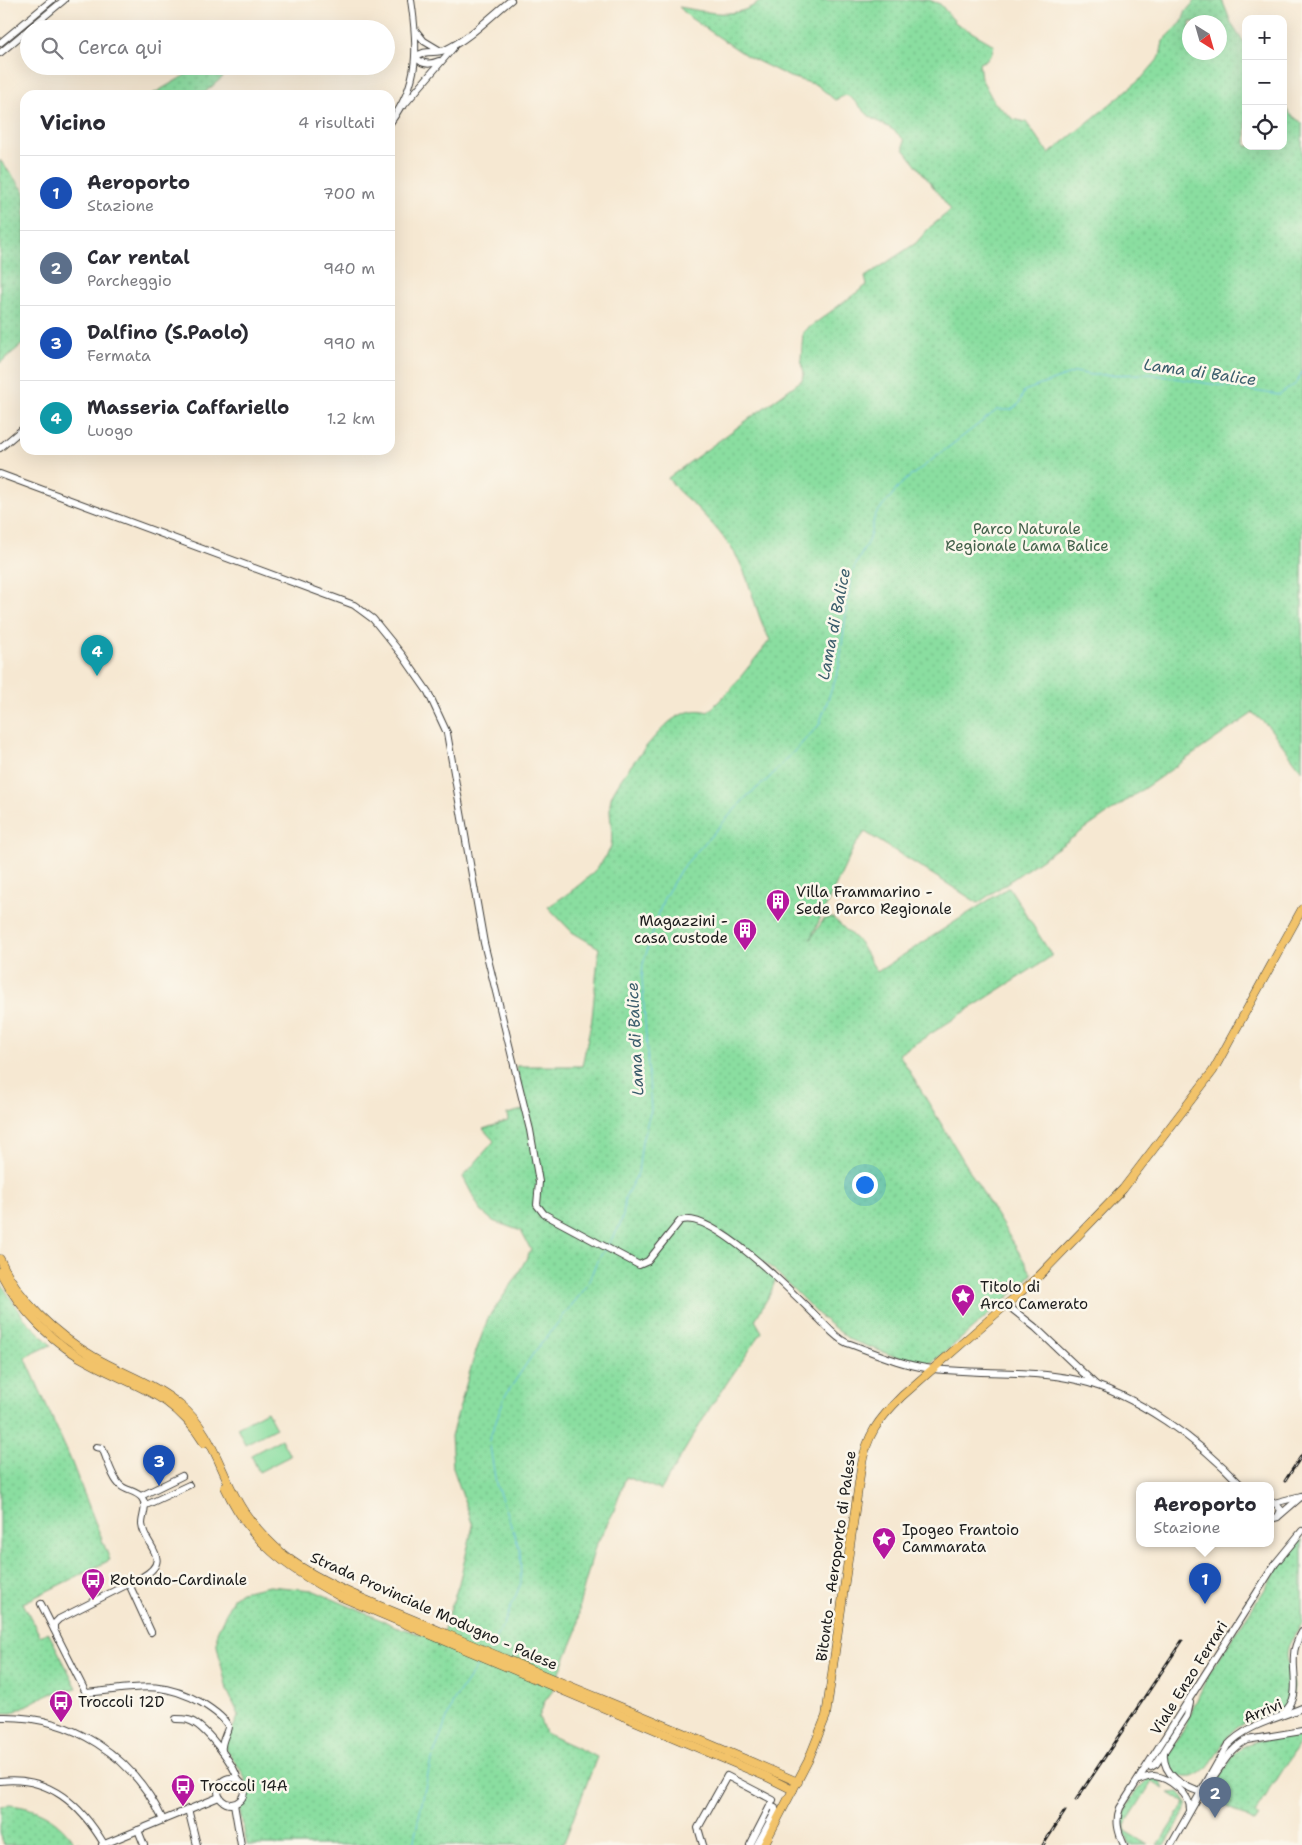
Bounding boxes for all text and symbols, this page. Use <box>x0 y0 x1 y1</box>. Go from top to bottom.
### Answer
north arrow <box>1182 15 1227 60</box>
map controls <box>1242 15 1287 150</box>
button: + <box>1242 15 1287 60</box>
search box <box>20 20 395 75</box>
icon: search <box>38 34 66 62</box>
text: Cerca qui <box>78 35 162 60</box>
button: − <box>1242 60 1287 105</box>
button: locate <box>1242 105 1287 150</box>
text: Vicino <box>40 109 106 137</box>
text: 4 risultati <box>298 112 375 133</box>
text: Aeroporto <box>87 170 190 195</box>
text: 1 <box>52 183 60 204</box>
text: 700 m <box>323 183 375 204</box>
text: Stazione <box>87 195 154 216</box>
text: Car rental <box>87 245 190 270</box>
text: 2 <box>50 258 62 279</box>
text: 940 m <box>323 258 375 279</box>
text: Parcheggio <box>87 270 172 291</box>
text: Dalfino (S.Paolo) <box>87 320 249 345</box>
text: 3 <box>50 333 62 354</box>
text: 990 m <box>323 333 375 354</box>
text: Fermata <box>87 345 151 366</box>
water label: Lama di Balice <box>1142 354 1258 390</box>
text: Masseria Caffariello <box>87 395 289 420</box>
text: 4 <box>50 408 62 429</box>
text: 1.2 km <box>327 408 375 429</box>
text: Luogo <box>87 420 133 441</box>
park label: Parco Naturale Regionale Lama Balice <box>945 519 1109 556</box>
water label: Lama di Balice <box>813 566 855 682</box>
pin: 4 <box>81 635 113 676</box>
place label: Villa Frammarino - Sede Parco Regionale <box>796 882 952 919</box>
building icon: Villa Frammarino - Sede Parco Regionale <box>765 888 791 922</box>
place label: Magazzini - casa custode <box>634 911 728 948</box>
building icon: Magazzini - casa custode <box>732 917 758 951</box>
water label: Lama di Balice <box>622 982 648 1096</box>
your location <box>852 1172 878 1198</box>
place label: Titolo di Arco Camerato <box>980 1277 1088 1314</box>
place icon: Titolo di Arco Camerato <box>950 1283 976 1317</box>
pin: 3 <box>143 1445 175 1486</box>
street label: Bitonto - Aeroporto di Palese <box>811 1449 861 1663</box>
popup <box>1136 1482 1274 1547</box>
text: Aeroporto <box>1153 1492 1257 1517</box>
text: Stazione <box>1153 1517 1221 1538</box>
place label: Ipogeo Frantoio Cammarata <box>902 1520 1019 1557</box>
place icon: Ipogeo Frantoio Cammarata <box>871 1526 897 1560</box>
street label: Strada Provinciale Modugno - Palese <box>307 1547 561 1675</box>
pin: 1 <box>1189 1563 1221 1604</box>
bus stop icon: Rotondo-Cardinale <box>80 1567 106 1601</box>
place label: Rotondo-Cardinale <box>110 1570 247 1590</box>
street label: Viale Enzo Ferrari <box>1146 1617 1232 1739</box>
bus stop icon: Troccoli 12D <box>48 1689 74 1723</box>
place label: Troccoli 12D <box>78 1692 164 1712</box>
street label: Arrivi <box>1241 1694 1285 1728</box>
bus stop icon: Troccoli 14A <box>170 1773 196 1807</box>
place label: Troccoli 14A <box>200 1776 288 1796</box>
pin: 2 <box>1199 1777 1231 1818</box>

